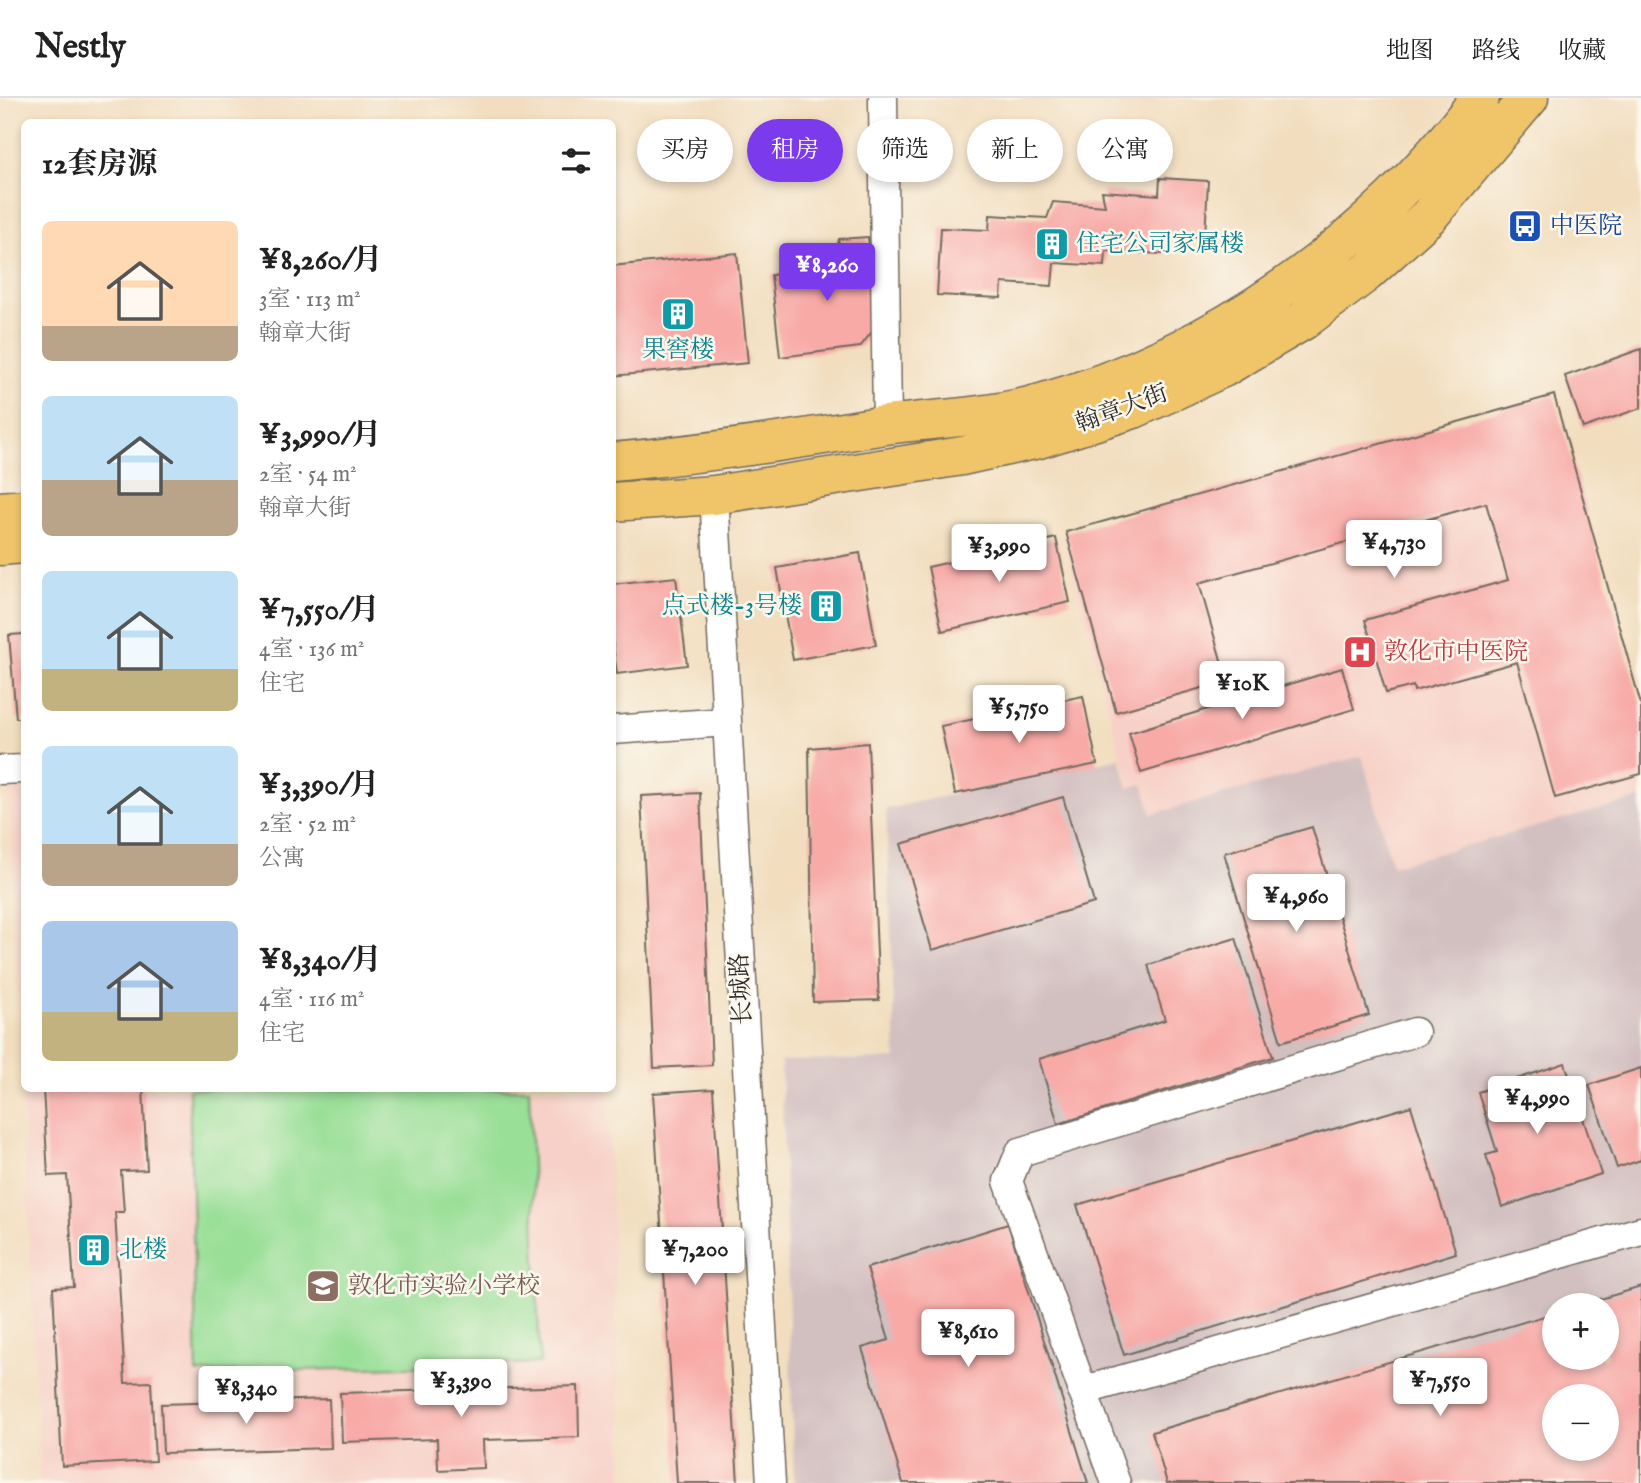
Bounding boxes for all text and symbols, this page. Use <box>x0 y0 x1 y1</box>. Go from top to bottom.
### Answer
text: Nestly <box>35 27 126 69</box>
text: 地图 <box>1386 36 1434 67</box>
text: 路线 <box>1472 36 1520 67</box>
text: 收藏 <box>1558 36 1606 67</box>
chip: 买房 <box>637 119 733 182</box>
chip: 租房 <box>747 119 843 182</box>
chip: 筛选 <box>857 119 953 182</box>
chip: 新上 <box>967 119 1063 182</box>
chip: 公寓 <box>1077 119 1173 182</box>
icon: filters <box>557 142 595 180</box>
text: 12套房源 <box>42 146 157 184</box>
bus stop icon: 中医院 <box>1506 207 1544 245</box>
place label: 中医院 <box>1550 211 1622 242</box>
building icon: 住宅公司家属楼 <box>1033 225 1071 263</box>
place label: 住宅公司家属楼 <box>1076 229 1244 260</box>
text: ¥8,260/月 <box>259 242 382 280</box>
pin: ¥8,260 <box>770 244 884 303</box>
icon: home <box>98 249 182 333</box>
text: ¥8,260 <box>795 251 859 280</box>
text: 3室 · 113 m² <box>259 285 361 314</box>
building icon: 果窖楼 <box>659 295 697 333</box>
text: 翰章大街 <box>259 319 351 348</box>
place label: 果窖楼 <box>642 335 714 366</box>
street label: 翰章大街 <box>1072 378 1172 440</box>
text: ¥3,990/月 <box>259 417 381 455</box>
icon: home <box>98 424 182 508</box>
text: 2室 · 54 m² <box>259 460 357 489</box>
text: 翰章大街 <box>259 494 351 523</box>
pin: ¥4,730 <box>1337 520 1451 580</box>
pin: ¥3,990 <box>942 524 1056 584</box>
text: ¥4,730 <box>1362 528 1426 557</box>
text: ¥3,990 <box>968 532 1030 561</box>
building icon: 点式楼-3号楼 <box>807 587 845 625</box>
place label: 点式楼-3号楼 <box>662 591 802 622</box>
text: ¥7,550/月 <box>259 592 379 630</box>
icon: home <box>98 599 182 683</box>
hospital icon: 敦化市中医院 <box>1341 633 1379 671</box>
text: 4室 · 136 m² <box>259 635 364 664</box>
place label: 敦化市中医院 <box>1384 637 1528 668</box>
pin: ¥10K <box>1201 662 1283 721</box>
text: 住宅 <box>259 669 305 698</box>
text: ¥10K <box>1215 669 1269 698</box>
pin: ¥5,750 <box>962 686 1076 745</box>
text: ¥5,750 <box>989 693 1049 722</box>
text: ¥3,390/月 <box>259 767 379 805</box>
icon: home <box>98 774 182 858</box>
text: 2室 · 52 m² <box>259 810 356 839</box>
text: 公寓 <box>259 844 305 873</box>
pin: ¥4,960 <box>1239 874 1353 934</box>
text: ¥4,960 <box>1263 882 1329 911</box>
text: ¥8,340/月 <box>259 942 382 980</box>
icon: home <box>98 949 182 1033</box>
street label: 长城路 <box>725 952 759 1026</box>
text: 4室 · 116 m² <box>259 985 364 1014</box>
text: 住宅 <box>259 1019 305 1048</box>
pin: ¥4,990 <box>1480 1076 1594 1136</box>
text: ¥4,990 <box>1504 1084 1570 1113</box>
pin: ¥7,200 <box>638 1228 752 1287</box>
building icon: 北楼 <box>75 1231 113 1269</box>
place label: 北楼 <box>119 1235 167 1266</box>
text: ¥7,200 <box>661 1235 729 1264</box>
school or university icon: 敦化市实验小学校 <box>304 1267 342 1305</box>
place label: 敦化市实验小学校 <box>348 1271 540 1302</box>
map controls <box>1542 1293 1619 1461</box>
button: + <box>1542 1293 1619 1370</box>
pin: ¥8,610 <box>911 1310 1025 1369</box>
text: ¥8,610 <box>937 1317 999 1346</box>
pin: ¥7,550 <box>1383 1358 1497 1418</box>
pin: ¥3,390 <box>404 1360 518 1419</box>
pin: ¥8,340 <box>189 1366 303 1426</box>
text: ¥7,550 <box>1409 1366 1471 1395</box>
text: ¥3,390 <box>430 1367 492 1396</box>
text: ¥8,340 <box>214 1374 278 1403</box>
button: − <box>1542 1384 1619 1461</box>

